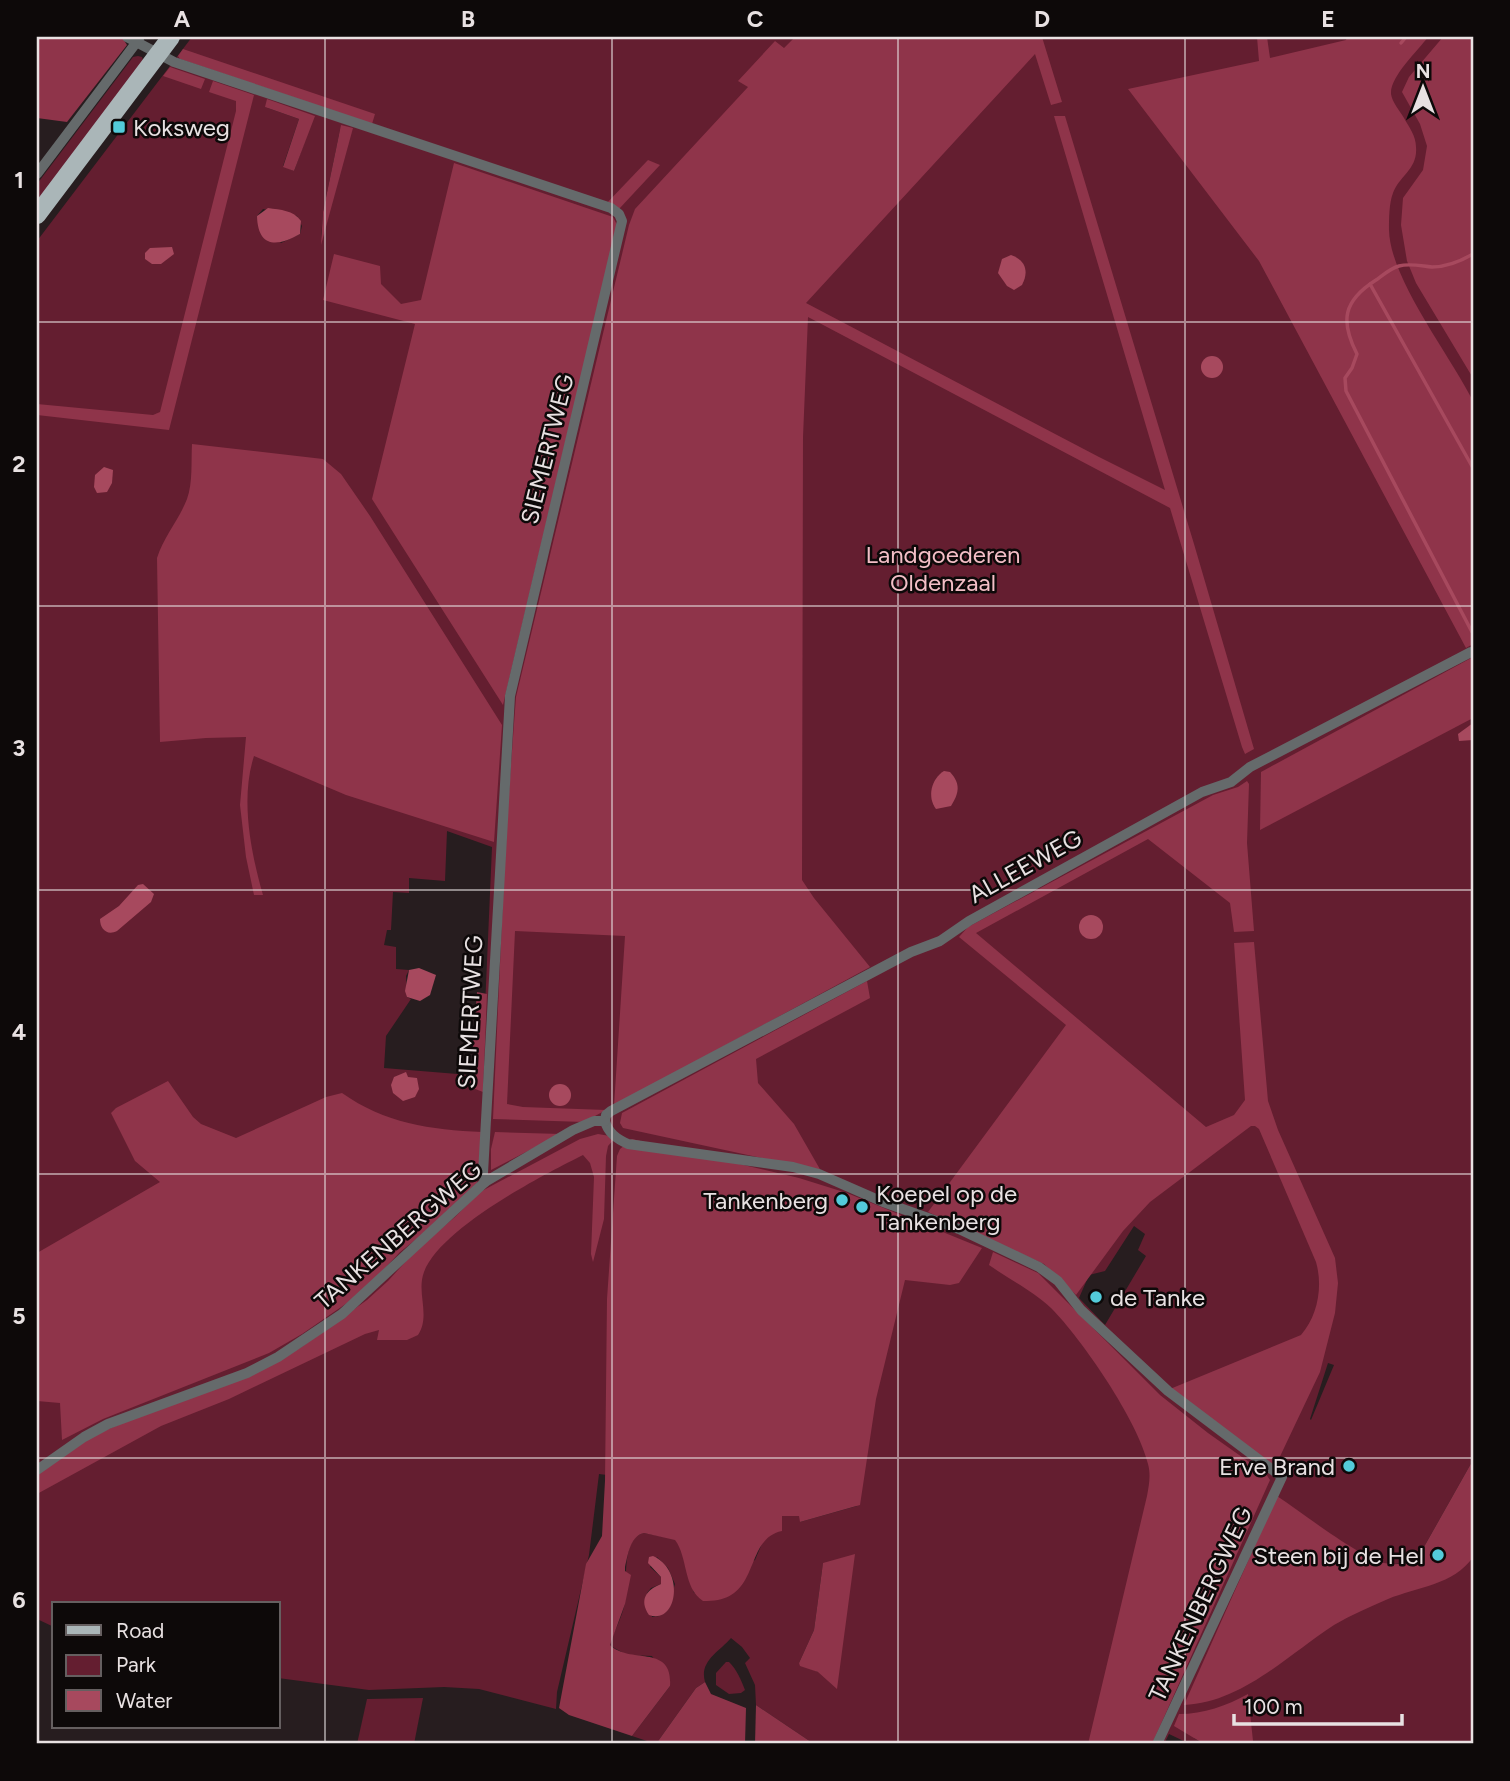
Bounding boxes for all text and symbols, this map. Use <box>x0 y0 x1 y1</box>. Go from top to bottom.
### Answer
text: A <box>174 5 191 33</box>
text: B <box>461 5 475 33</box>
text: C <box>747 5 764 33</box>
text: D <box>1034 5 1050 33</box>
text: E <box>1321 5 1335 33</box>
north arrow <box>1388 52 1458 122</box>
text: N <box>1416 60 1430 83</box>
place label: Koksweg <box>133 113 230 142</box>
marker: Koksweg <box>111 119 127 135</box>
text: 1 <box>14 166 24 194</box>
street label: SIEMERTWEG <box>514 371 580 527</box>
text: 2 <box>12 450 26 478</box>
park label: Landgoederen Oldenzaal <box>865 540 1021 597</box>
text: 3 <box>13 734 25 762</box>
street label: ALLEEWEG <box>963 823 1087 909</box>
street label: SIEMERTWEG <box>451 935 489 1089</box>
text: 4 <box>12 1018 26 1046</box>
street label: TANKENBERGWEG <box>309 1155 487 1315</box>
place label: Koepel op de Tankenberg <box>876 1179 1017 1236</box>
place label: Tankenberg <box>703 1186 828 1215</box>
marker: Tankenberg <box>834 1192 850 1208</box>
marker: Koepel op de Tankenberg <box>854 1199 870 1215</box>
place label: de Tanke <box>1110 1283 1205 1312</box>
marker: de Tanke <box>1088 1289 1104 1305</box>
text: 5 <box>12 1302 26 1330</box>
place label: Erve Brand <box>1219 1452 1335 1481</box>
marker: Erve Brand <box>1341 1458 1357 1474</box>
street label: TANKENBERGWEG <box>1142 1502 1258 1706</box>
place label: Steen bij de Hel <box>1253 1541 1424 1570</box>
marker: Steen bij de Hel <box>1430 1547 1446 1563</box>
text: 6 <box>12 1586 26 1614</box>
legend <box>52 1602 280 1728</box>
text: Road <box>116 1618 164 1643</box>
text: Park <box>116 1652 157 1677</box>
scale bar <box>1234 1683 1402 1727</box>
text: Water <box>116 1688 172 1713</box>
text: 100 m <box>1244 1694 1303 1719</box>

